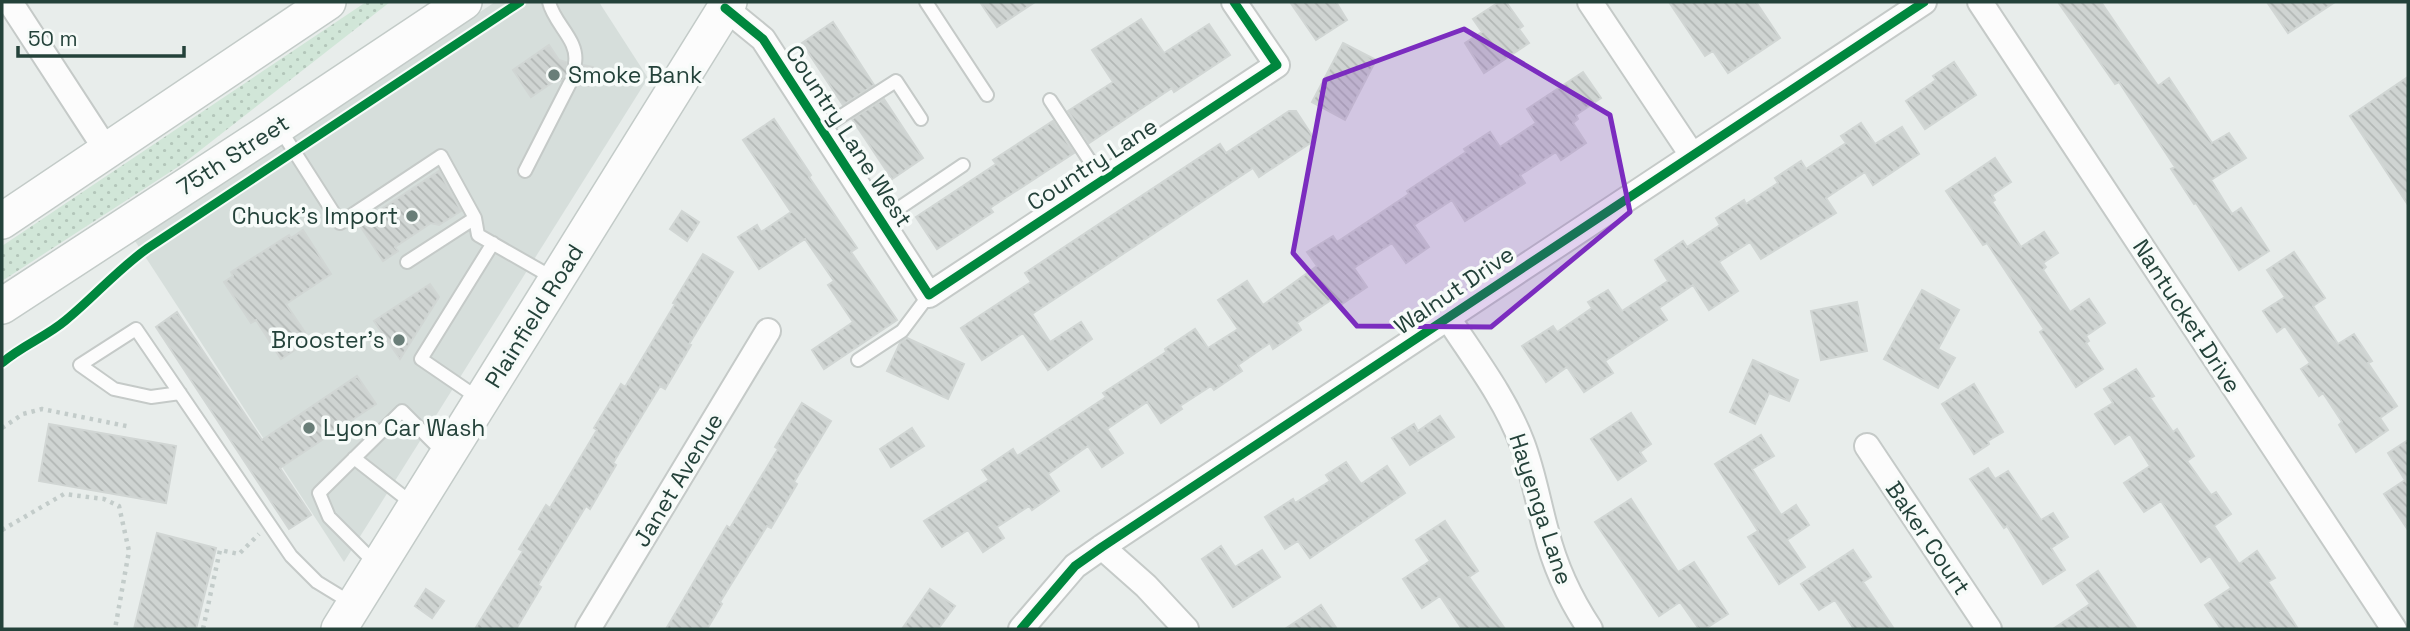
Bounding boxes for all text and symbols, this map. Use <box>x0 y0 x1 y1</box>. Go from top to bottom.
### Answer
scale bar <box>18 14 184 58</box>
text: 50 m <box>28 25 78 52</box>
street label: Country Lane West <box>779 39 919 233</box>
place label: Smoke Bank <box>568 60 702 90</box>
marker: Smoke Bank <box>546 67 562 83</box>
street label: 75th Street <box>171 108 295 202</box>
street label: Country Lane <box>1021 111 1163 217</box>
place label: Chuck's Import <box>232 201 398 231</box>
marker: Chuck's Import <box>404 208 420 224</box>
street label: Nantucket Drive <box>2126 234 2248 398</box>
street label: Plainfield Road <box>478 239 590 393</box>
street label: Walnut Drive <box>1388 239 1520 341</box>
place label: Brooster's <box>271 325 385 355</box>
marker: Brooster's <box>391 332 407 348</box>
street label: Janet Avenue <box>626 408 730 552</box>
place label: Lyon Car Wash <box>323 413 485 443</box>
marker: Lyon Car Wash <box>301 420 317 436</box>
street label: Hayenga Lane <box>1502 430 1580 588</box>
street label: Baker Court <box>1879 475 1977 601</box>

